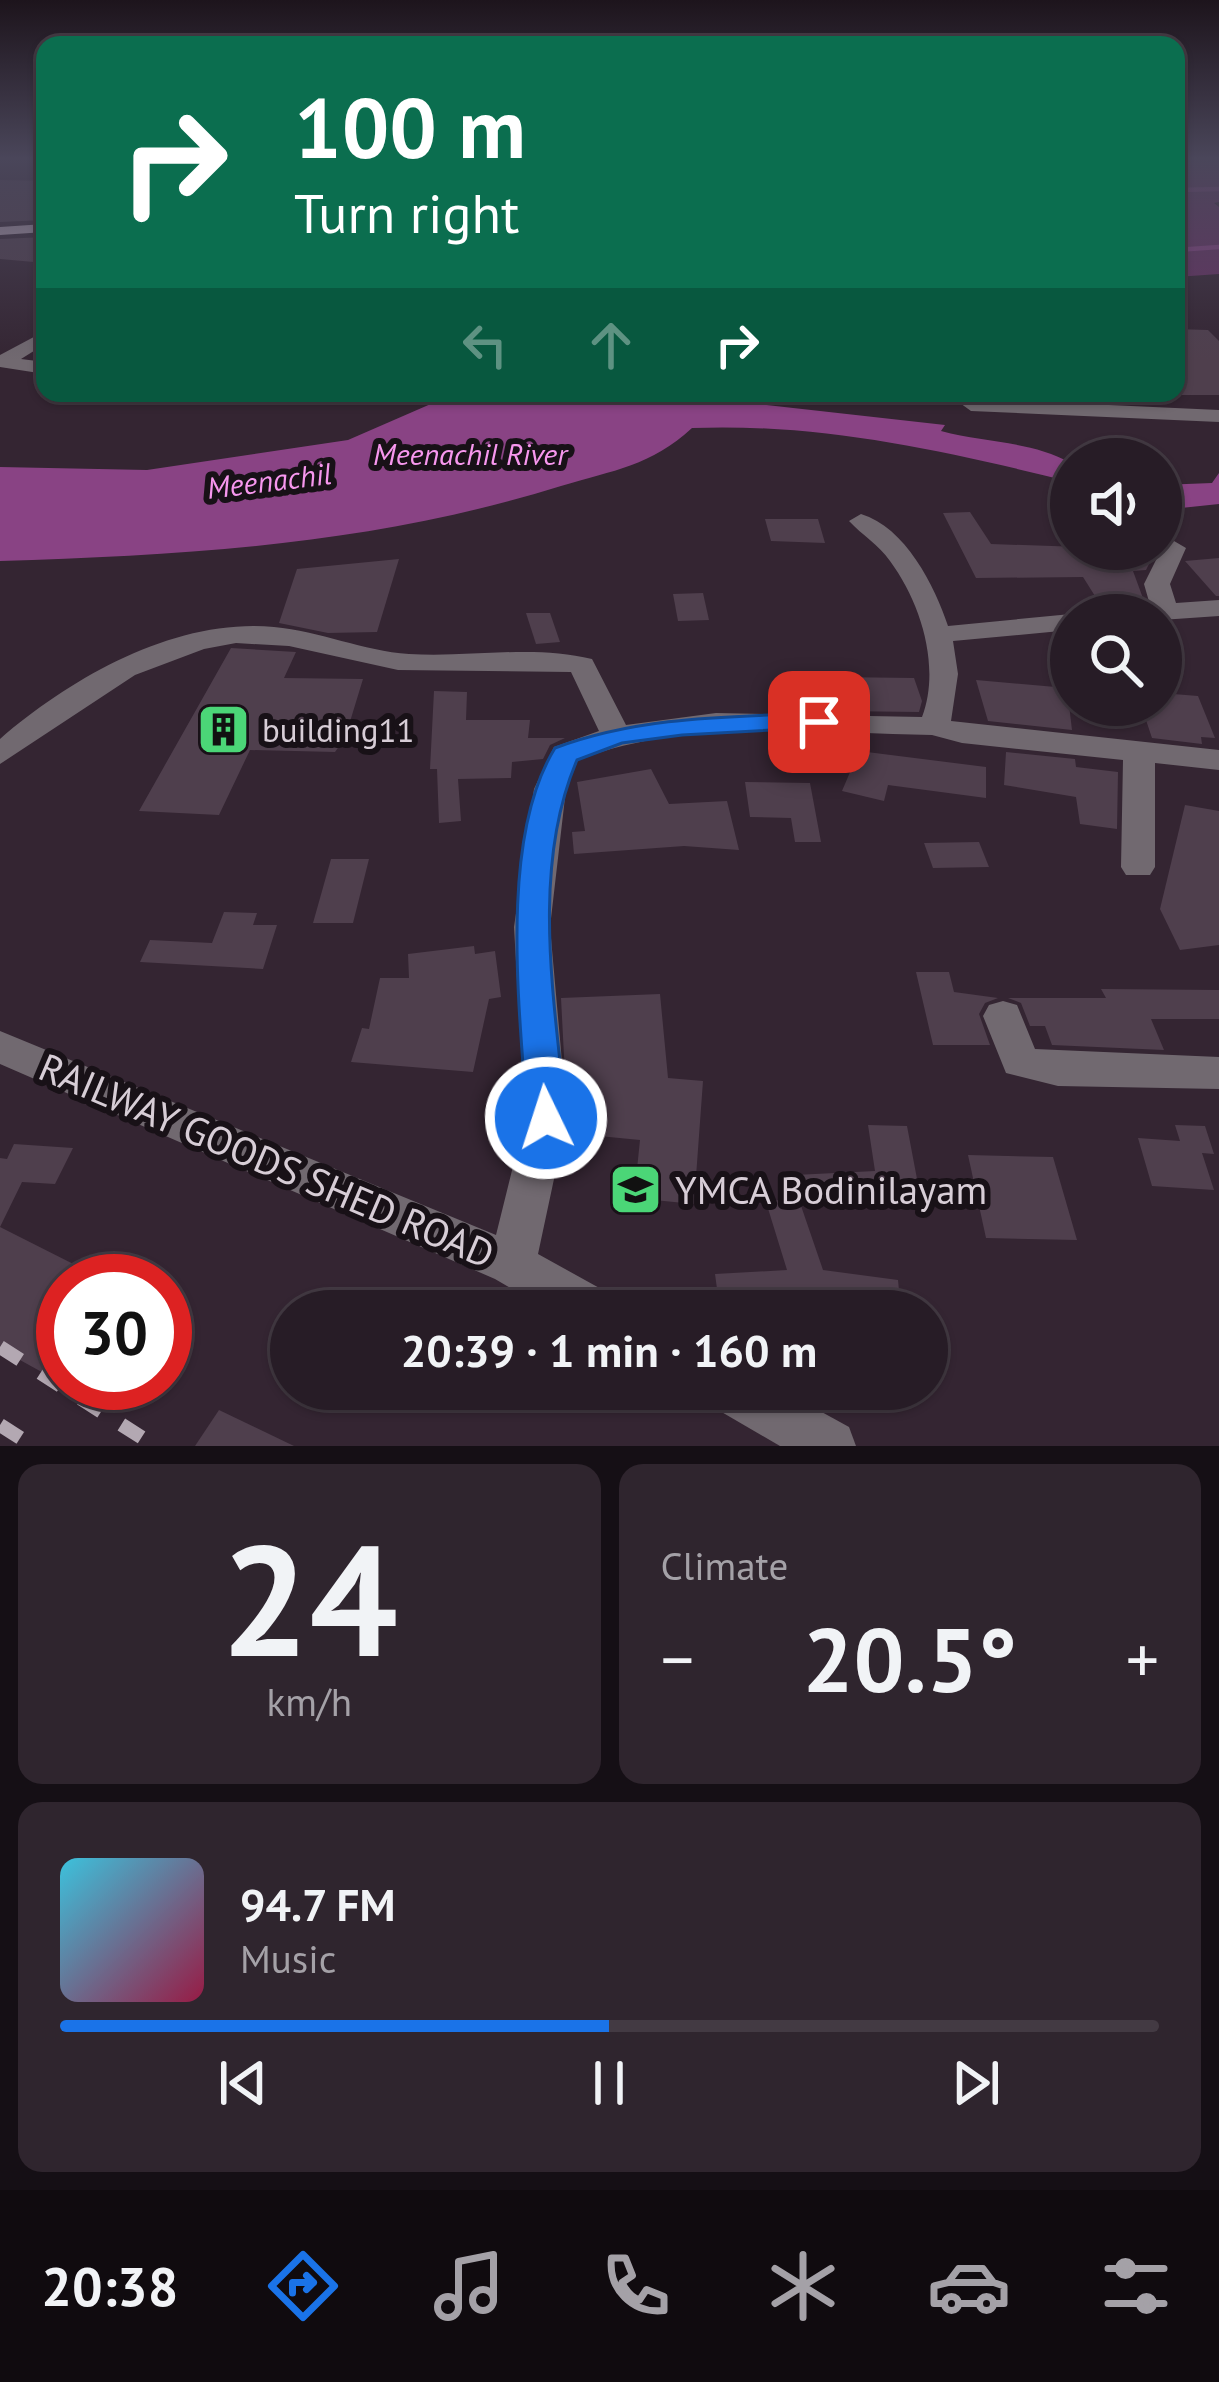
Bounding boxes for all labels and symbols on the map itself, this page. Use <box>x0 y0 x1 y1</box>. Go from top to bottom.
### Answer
water label: Meenachil River <box>373 434 569 473</box>
water label: Meenachil <box>205 453 333 507</box>
pin <box>768 671 870 773</box>
building icon: building11 <box>195 701 251 757</box>
place label: building11 <box>262 708 414 751</box>
street label: RAILWAY GOODS SHED ROAD <box>32 1041 502 1279</box>
position arrow <box>483 1055 609 1181</box>
school or university icon: YMCA Bodinilayam <box>608 1161 664 1217</box>
place label: YMCA Bodinilayam <box>675 1164 987 1215</box>
speed limit sign: 30 <box>36 1254 192 1410</box>

